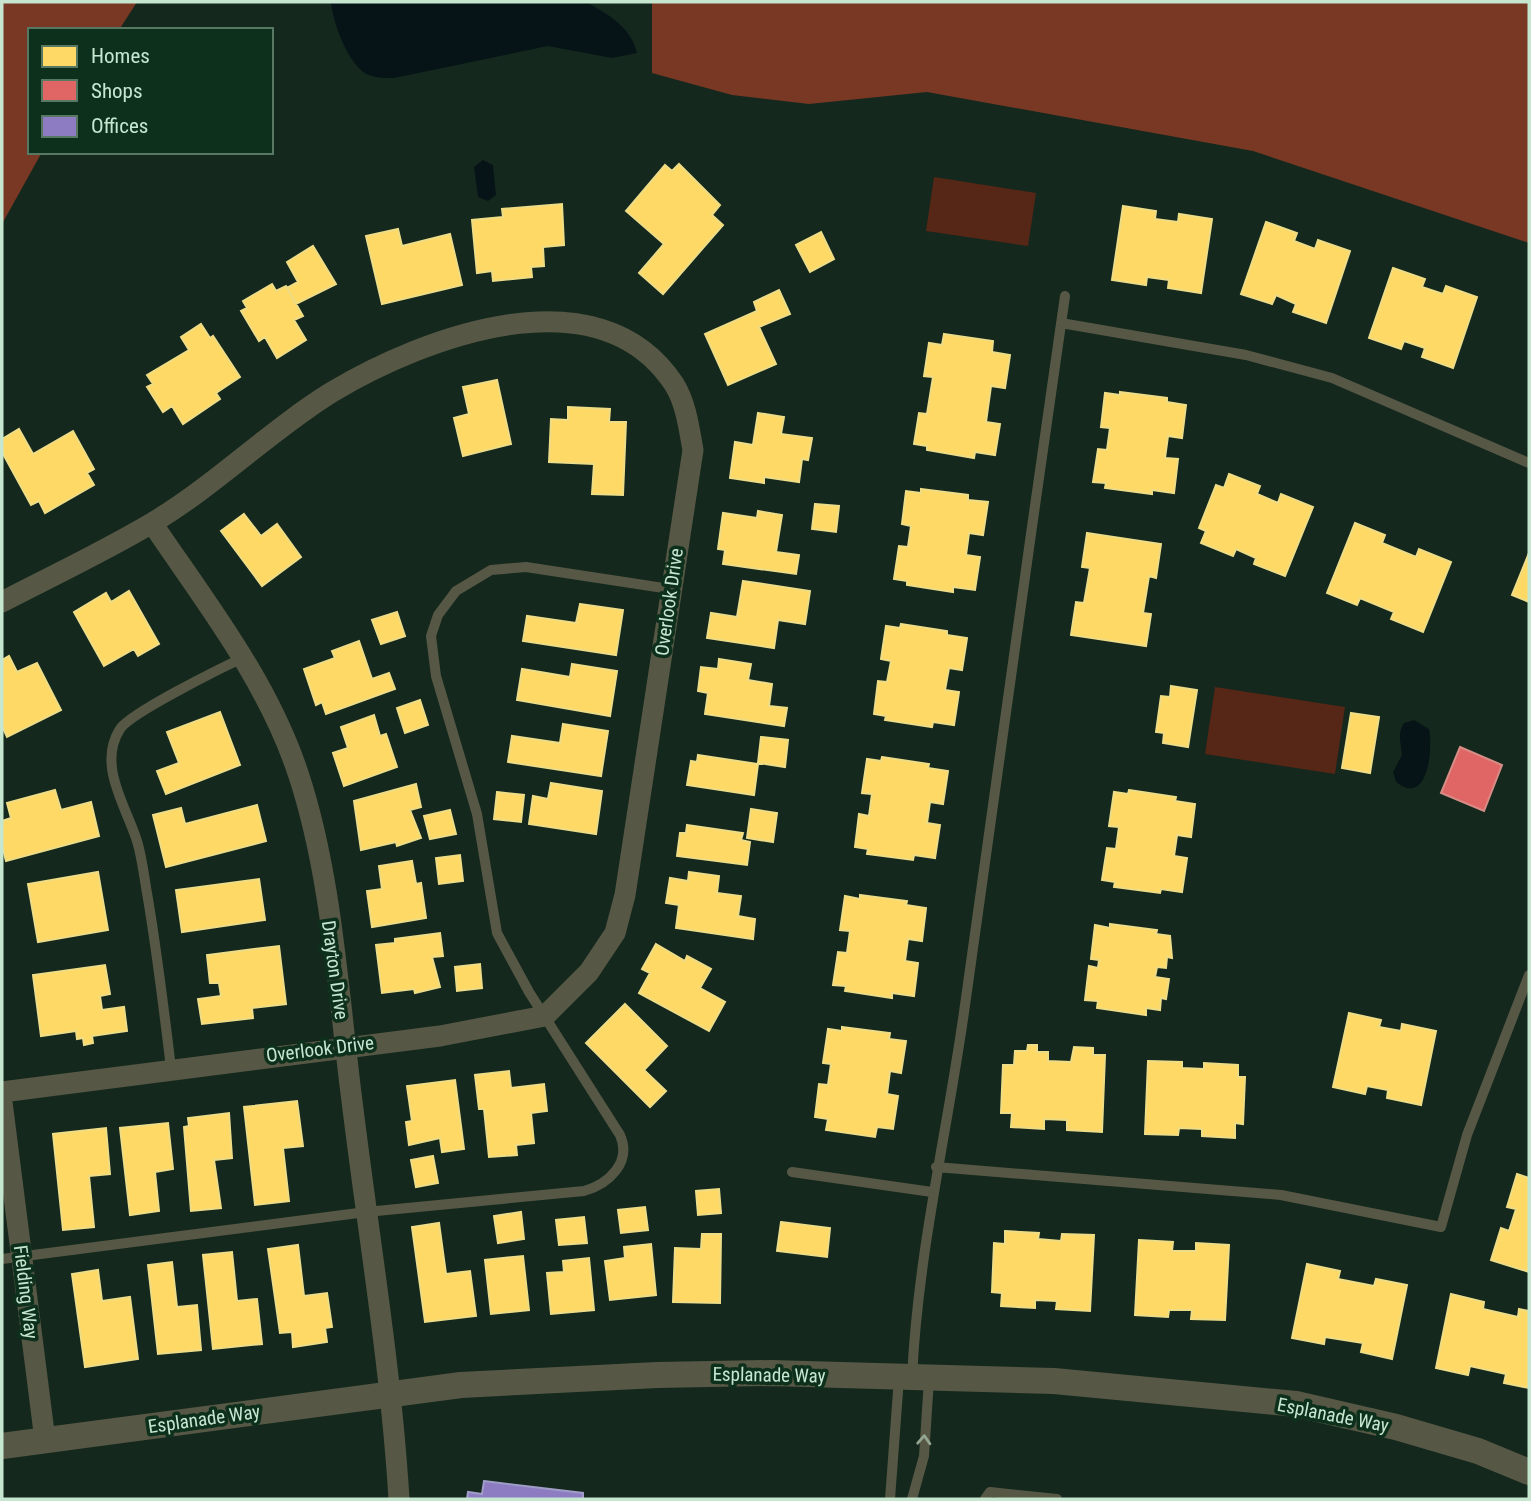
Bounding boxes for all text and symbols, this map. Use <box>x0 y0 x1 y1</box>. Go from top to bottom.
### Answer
legend <box>28 28 273 154</box>
text: Homes <box>91 44 150 68</box>
text: Shops <box>91 79 143 103</box>
text: Offices <box>91 114 148 138</box>
street label: Overlook Drive <box>650 547 688 657</box>
street label: Drayton Drive <box>317 919 353 1021</box>
street label: Overlook Drive <box>265 1031 375 1067</box>
street label: Fielding Way <box>9 1244 43 1340</box>
street label: Esplanade Way <box>712 1363 826 1387</box>
street label: Esplanade Way <box>1275 1393 1391 1437</box>
street label: Esplanade Way <box>146 1400 262 1438</box>
one-way arrow <box>917 1434 932 1445</box>

